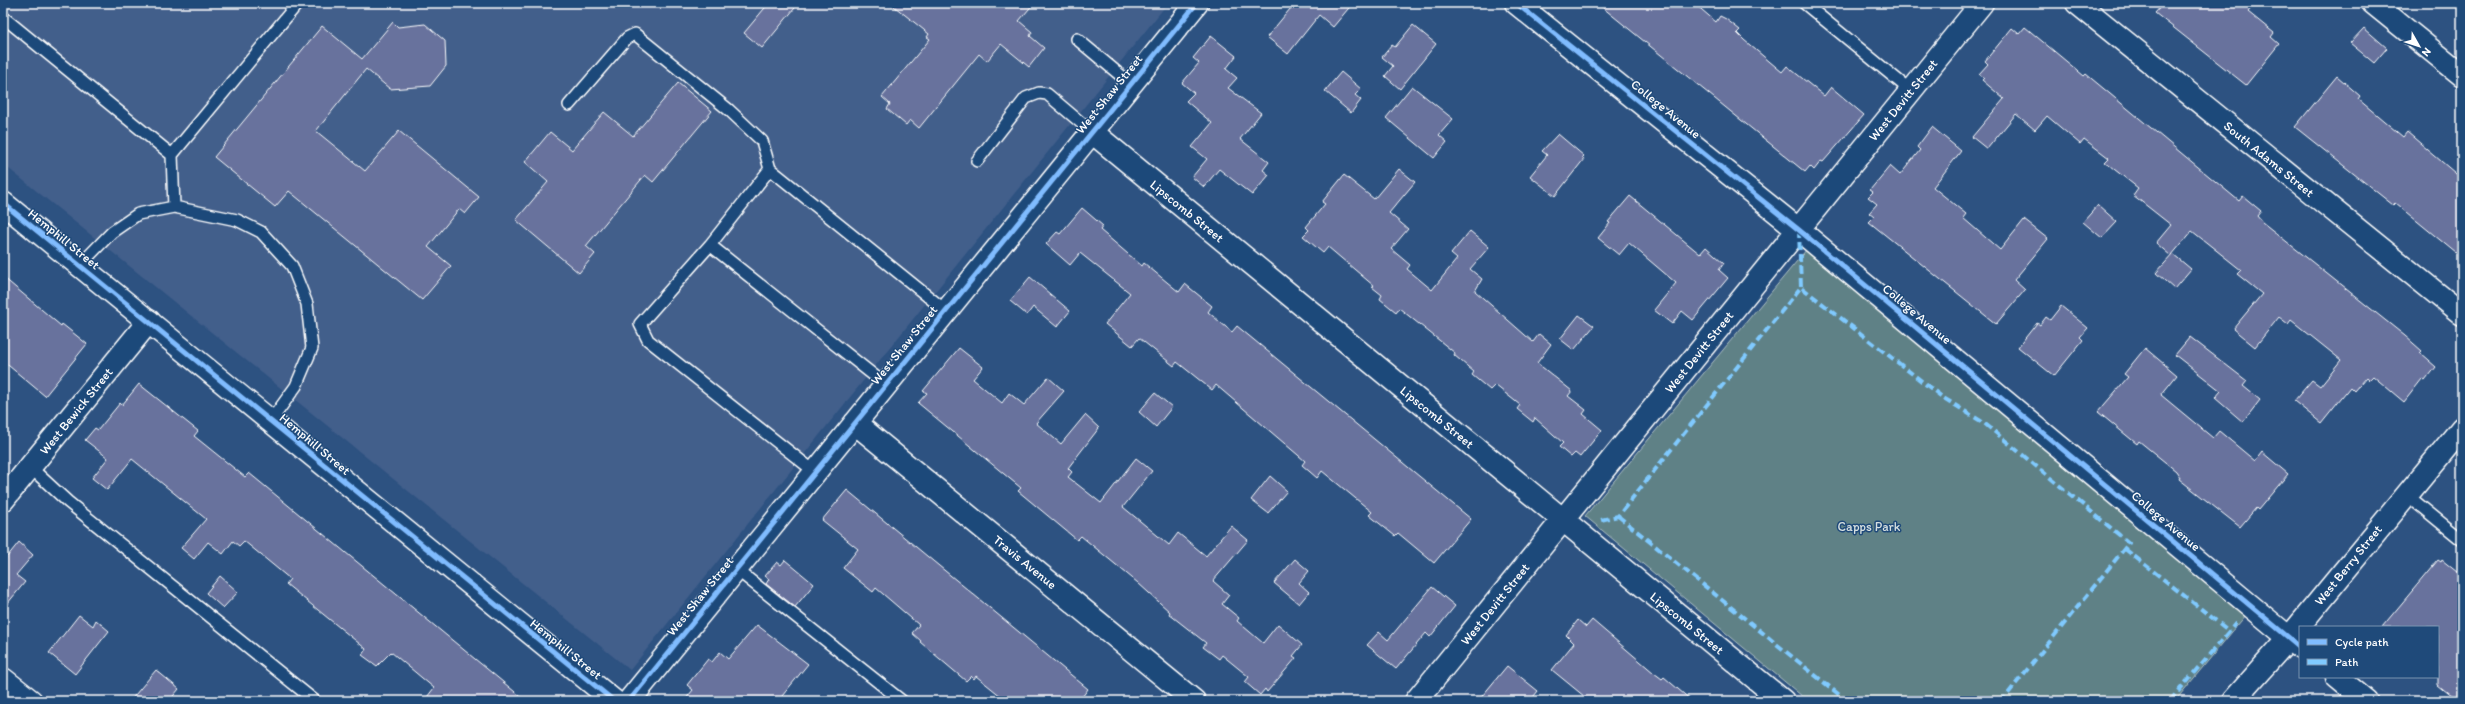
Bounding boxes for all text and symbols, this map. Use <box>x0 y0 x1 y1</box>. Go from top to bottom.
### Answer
north arrow <box>2399 26 2439 66</box>
text: N <box>2419 45 2434 59</box>
street label: West Shaw Street <box>1072 51 1146 137</box>
street label: West Devitt Street <box>1865 56 1941 144</box>
street label: College Avenue <box>1628 76 1704 142</box>
street label: South Adams Street <box>2221 118 2317 200</box>
street label: Lipscomb Street <box>1147 177 1227 245</box>
street label: Hemphill Street <box>25 206 103 272</box>
street label: College Avenue <box>1880 281 1954 347</box>
street label: West Shaw Street <box>867 302 941 388</box>
street label: West Devitt Street <box>1661 308 1737 396</box>
street label: West Bewick Street <box>36 365 116 457</box>
street label: Lipscomb Street <box>1397 383 1477 451</box>
street label: Hemphill Street <box>277 410 353 478</box>
street label: College Avenue <box>2129 488 2203 554</box>
park label: Capps Park <box>1838 519 1901 534</box>
street label: West Berry Street <box>2311 522 2385 608</box>
street label: Travis Avenue <box>990 532 1060 592</box>
street label: West Shaw Street <box>663 553 737 639</box>
street label: West Devitt Street <box>1457 560 1533 648</box>
street label: Lipscomb Street <box>1647 589 1727 657</box>
street label: Hemphill Street <box>527 616 605 682</box>
legend <box>2299 626 2439 678</box>
text: Cycle path <box>2335 635 2389 649</box>
text: Path <box>2335 655 2358 669</box>

